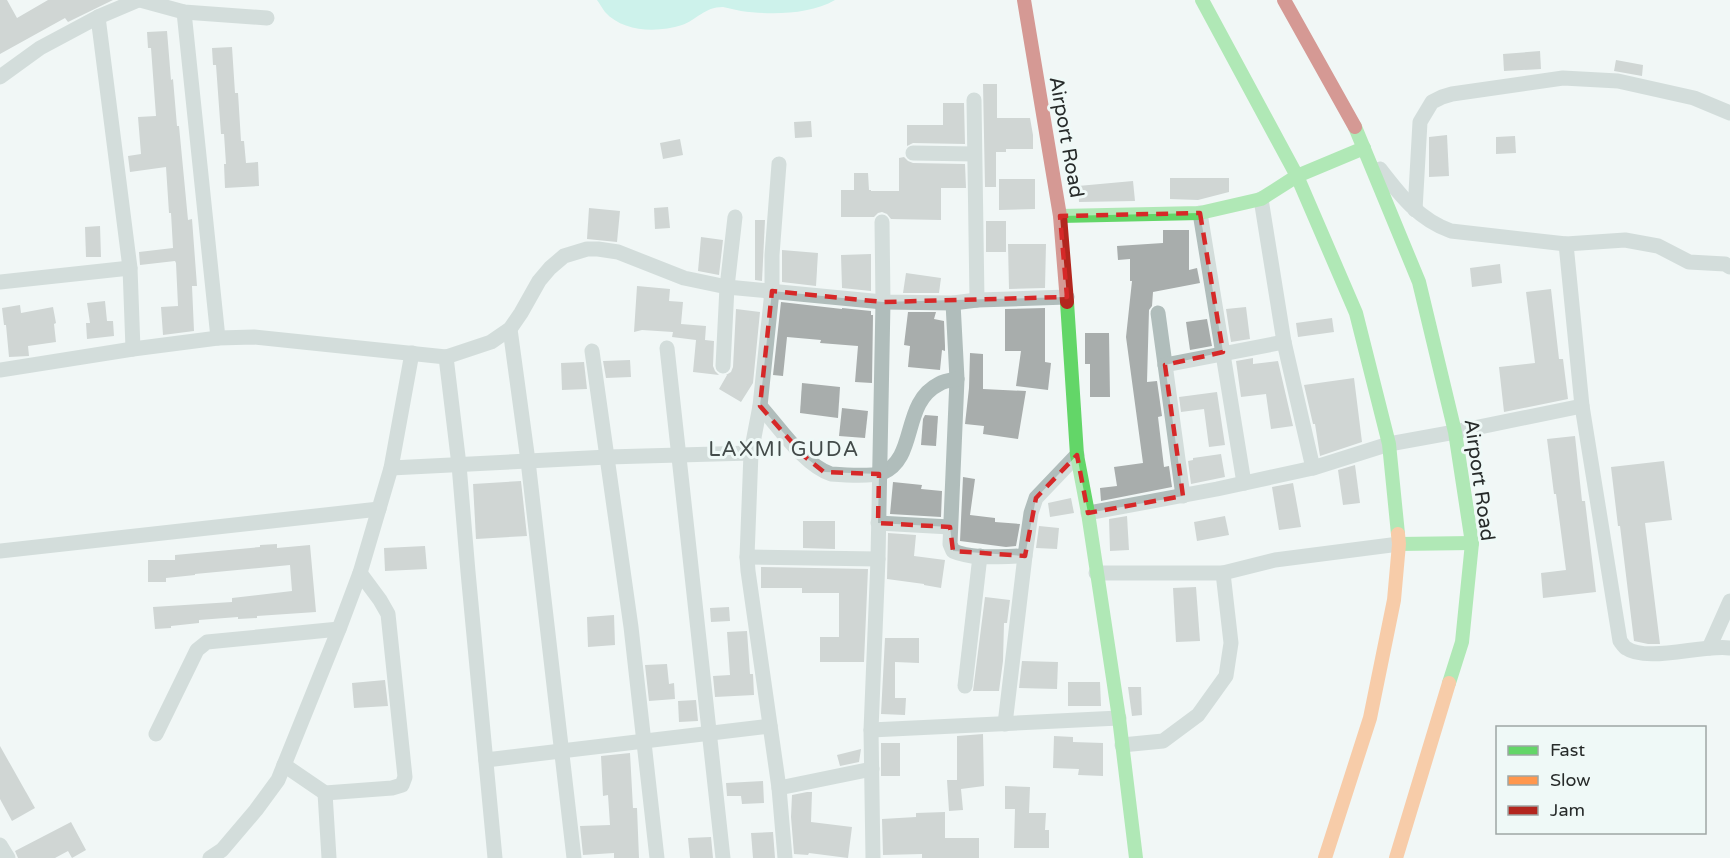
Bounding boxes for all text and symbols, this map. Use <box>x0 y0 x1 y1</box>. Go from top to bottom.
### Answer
street label: Airport Road <box>1044 75 1089 200</box>
street label: Airport Road <box>1459 418 1499 543</box>
district label: LAXMI GUDA <box>708 437 860 462</box>
legend <box>1496 726 1706 834</box>
text: Fast <box>1550 739 1585 761</box>
text: Slow <box>1550 769 1591 791</box>
text: Jam <box>1550 799 1585 821</box>

